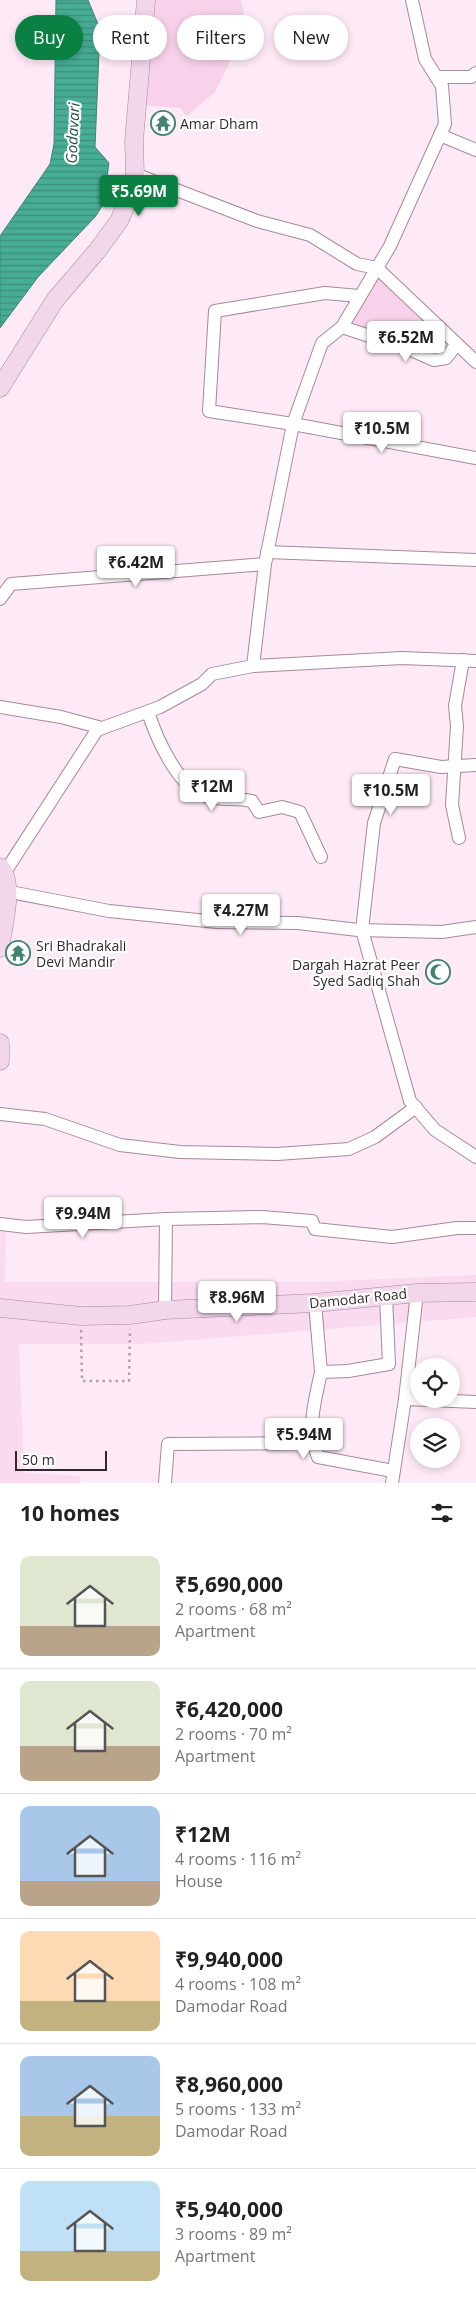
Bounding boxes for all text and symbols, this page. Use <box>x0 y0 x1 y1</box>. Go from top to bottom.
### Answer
chip: Buy <box>15 15 83 60</box>
chip: Rent <box>93 15 167 60</box>
chip: Filters <box>177 15 264 60</box>
chip: New <box>274 15 348 60</box>
water label: Godavari <box>60 102 84 164</box>
temple icon: Amar Dham <box>150 110 176 136</box>
place label: Amar Dham <box>180 114 258 133</box>
pin: ₹5.69M <box>98 174 180 217</box>
text: ₹5.69M <box>111 180 167 202</box>
pin: ₹6.52M <box>365 320 447 363</box>
text: ₹6.52M <box>378 326 434 348</box>
pin: ₹10.5M <box>341 412 423 454</box>
text: ₹10.5M <box>354 417 410 439</box>
pin: ₹6.42M <box>95 546 177 588</box>
text: ₹6.42M <box>108 551 164 573</box>
pin: ₹12M <box>182 770 242 812</box>
pin: ₹10.5M <box>350 774 432 816</box>
text: ₹12M <box>191 775 233 797</box>
text: ₹10.5M <box>363 779 419 801</box>
pin: ₹4.27M <box>200 894 282 936</box>
text: ₹4.27M <box>213 899 269 921</box>
place label: Sri Bhadrakali Devi Mandir <box>36 936 126 971</box>
temple icon: Sri Bhadrakali Devi Mandir <box>5 940 31 966</box>
place label: Dargah Hazrat Peer Syed Sadiq Shah <box>292 955 420 990</box>
mosque icon: Dargah Hazrat Peer Syed Sadiq Shah <box>425 959 451 985</box>
pin: ₹9.94M <box>42 1196 124 1239</box>
text: ₹9.94M <box>55 1202 111 1224</box>
pin: ₹8.96M <box>196 1280 278 1323</box>
street label: Damodar Road <box>308 1283 408 1313</box>
text: ₹8.96M <box>209 1286 265 1308</box>
map controls <box>410 1358 460 1468</box>
button: locate <box>410 1358 460 1408</box>
pin: ₹5.94M <box>263 1418 345 1460</box>
button: layers <box>410 1418 460 1468</box>
text: ₹5.94M <box>276 1423 332 1445</box>
scale bar <box>15 1448 108 1471</box>
text: 50 m <box>22 1450 55 1469</box>
text: 10 homes <box>20 1499 120 1527</box>
icon: filters <box>428 1499 456 1527</box>
text: ₹5,690,000 <box>175 1570 283 1598</box>
icon: home <box>60 1576 120 1636</box>
text: 2 rooms · 68 m² <box>175 1598 292 1620</box>
text: Apartment <box>175 1620 255 1642</box>
text: ₹6,420,000 <box>175 1695 283 1723</box>
icon: home <box>60 1701 120 1761</box>
text: 2 rooms · 70 m² <box>175 1723 292 1745</box>
text: Apartment <box>175 1745 255 1767</box>
text: ₹12M <box>175 1820 231 1848</box>
icon: home <box>60 1826 120 1886</box>
text: 4 rooms · 116 m² <box>175 1848 301 1870</box>
text: House <box>175 1870 223 1892</box>
text: ₹9,940,000 <box>175 1945 283 1973</box>
icon: home <box>60 1951 120 2011</box>
text: 4 rooms · 108 m² <box>175 1973 301 1995</box>
text: Damodar Road <box>175 1995 288 2017</box>
text: ₹8,960,000 <box>175 2070 283 2098</box>
icon: home <box>60 2076 120 2136</box>
text: 5 rooms · 133 m² <box>175 2098 301 2120</box>
text: Damodar Road <box>175 2120 288 2142</box>
text: ₹5,940,000 <box>175 2195 283 2223</box>
icon: home <box>60 2201 120 2261</box>
text: 3 rooms · 89 m² <box>175 2223 292 2245</box>
text: Apartment <box>175 2245 255 2267</box>

